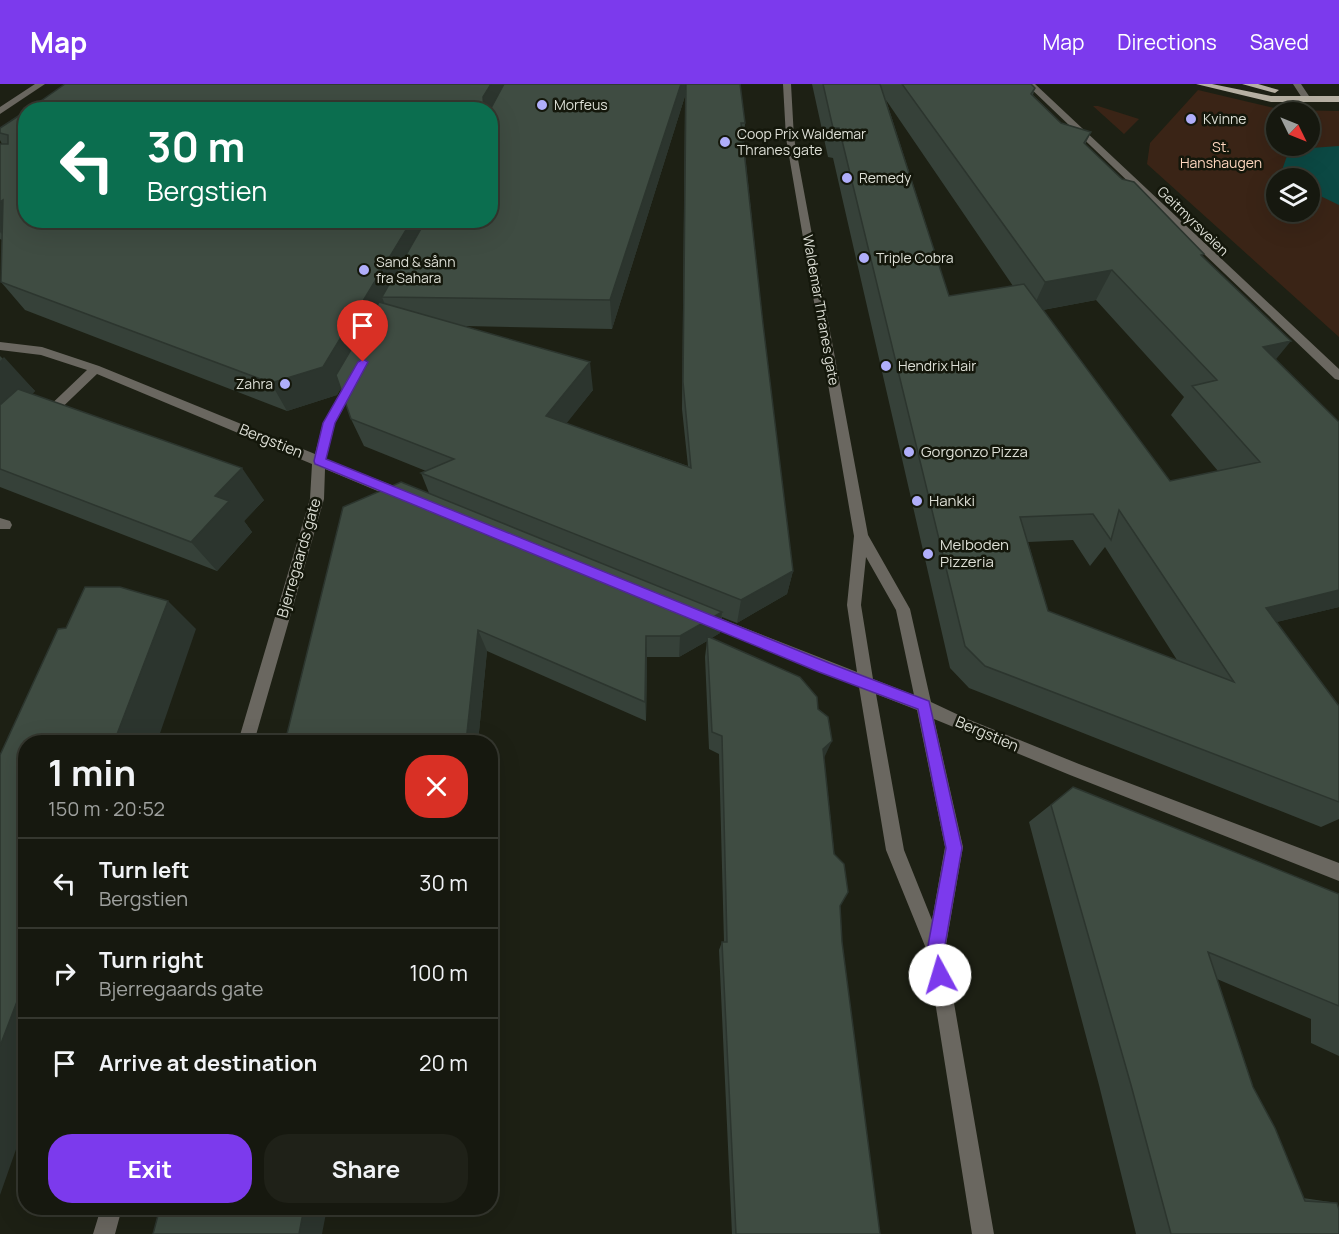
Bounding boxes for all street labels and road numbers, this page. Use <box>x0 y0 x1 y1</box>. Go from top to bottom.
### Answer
street label: Geitmyrsveien <box>1154 182 1233 260</box>
street label: Waldemar Thranes gate <box>799 233 844 387</box>
street label: Bergstien <box>236 418 306 463</box>
street label: Bjerregaards gate <box>271 495 326 620</box>
street label: Bergstien <box>952 711 1022 756</box>

